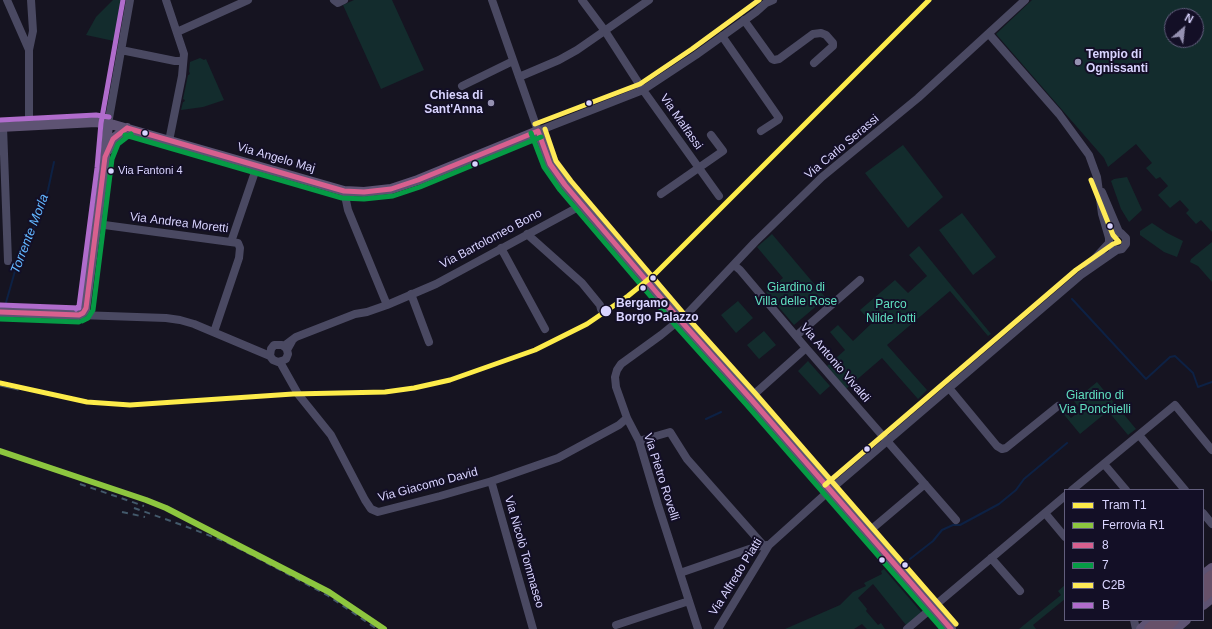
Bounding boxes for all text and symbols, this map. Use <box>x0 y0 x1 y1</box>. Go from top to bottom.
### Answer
north arrow <box>1164 8 1204 48</box>
text: N <box>1183 11 1195 25</box>
place label: Tempio di Ognissanti <box>1086 48 1148 76</box>
marker: Tempio di Ognissanti <box>1073 57 1083 67</box>
place label: Chiesa di Sant'Anna <box>424 89 483 117</box>
street label: Via Malfassi <box>657 91 705 153</box>
marker: Chiesa di Sant'Anna <box>486 98 496 108</box>
unlabelled marker <box>584 98 594 108</box>
street label: Via Carlo Serassi <box>802 112 882 182</box>
unlabelled marker <box>140 128 150 138</box>
street label: Via Angelo Maj <box>235 140 317 176</box>
unlabelled marker <box>470 159 480 169</box>
place label: Via Fantoni 4 <box>118 164 183 178</box>
marker: Via Fantoni 4 <box>106 166 116 176</box>
water label: Torrente Morla <box>8 192 52 276</box>
street label: Via Bartolomeo Bono <box>438 206 544 272</box>
street label: Via Andrea Moretti <box>129 210 229 236</box>
unlabelled marker <box>1105 221 1115 231</box>
unlabelled marker <box>648 273 658 283</box>
park label: Giardino di Villa delle Rose <box>755 281 837 309</box>
unlabelled marker <box>638 283 648 293</box>
place label: Bergamo Borgo Palazzo <box>616 297 699 325</box>
park label: Parco Nilde Iotti <box>866 298 916 326</box>
marker: Bergamo Borgo Palazzo <box>599 304 613 318</box>
street label: Via Antonio Vivaldi <box>797 321 873 405</box>
park label: Giardino di Via Ponchielli <box>1059 389 1131 417</box>
street label: Via Pietro Rovelli <box>640 431 682 523</box>
unlabelled marker <box>862 444 872 454</box>
street label: Via Giacomo David <box>377 465 479 505</box>
legend <box>1064 489 1204 621</box>
street label: Via Nicolò Tommaseo <box>501 494 547 610</box>
text: Tram T1 <box>1102 498 1147 512</box>
text: Ferrovia R1 <box>1102 518 1165 532</box>
street label: Via Alfredo Piatti <box>706 536 766 618</box>
text: 8 <box>1102 538 1109 552</box>
unlabelled marker <box>877 555 887 565</box>
text: 7 <box>1102 558 1109 572</box>
unlabelled marker <box>900 560 910 570</box>
text: C2B <box>1102 578 1125 592</box>
text: B <box>1102 598 1110 612</box>

